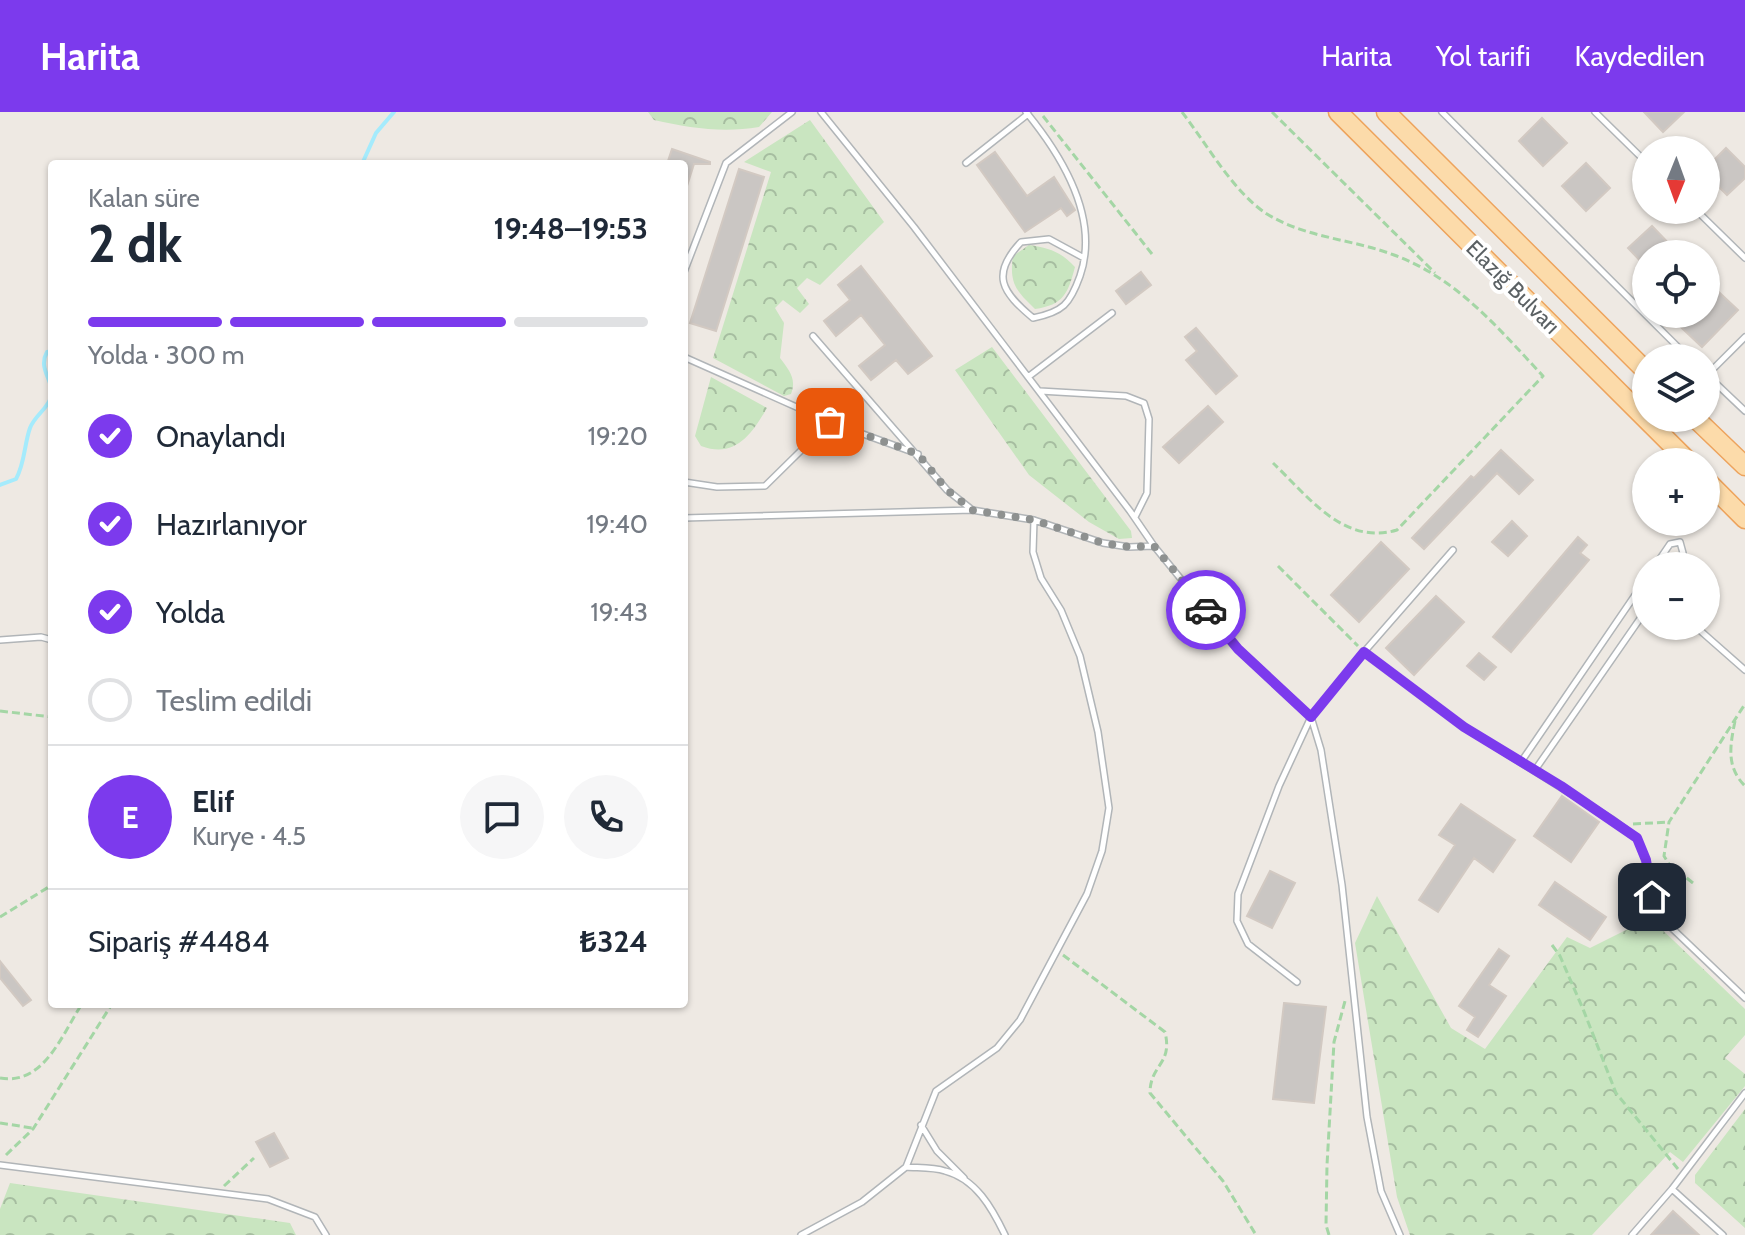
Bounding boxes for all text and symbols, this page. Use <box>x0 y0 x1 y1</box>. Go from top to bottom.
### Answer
text: Harita <box>40 33 140 80</box>
text: Harita <box>1321 39 1392 73</box>
text: Yol tarifi <box>1436 39 1531 73</box>
text: Kaydedilen <box>1575 39 1705 73</box>
north arrow <box>1632 136 1720 224</box>
map controls <box>1632 136 1720 640</box>
text: Kalan süre <box>88 182 200 214</box>
text: 19:48–19:53 <box>494 210 648 247</box>
text: 2 dk <box>88 212 182 275</box>
street label: Elazığ Bulvarı <box>1461 235 1565 339</box>
button: locate <box>1632 240 1720 328</box>
text: Yolda · 300 m <box>88 339 245 371</box>
button: layers <box>1632 344 1720 432</box>
pin <box>796 388 864 456</box>
icon: bag <box>808 400 852 444</box>
icon: check <box>88 414 132 458</box>
text: Onaylandı <box>156 418 286 455</box>
text: 19:20 <box>588 420 648 452</box>
button: + <box>1632 448 1720 536</box>
icon: check <box>88 502 132 546</box>
text: Hazırlanıyor <box>156 506 307 543</box>
text: 19:40 <box>586 508 648 540</box>
button: − <box>1632 552 1720 640</box>
courier <box>1166 570 1246 650</box>
icon: car <box>1184 588 1228 632</box>
icon: check <box>88 590 132 634</box>
text: Yolda <box>156 594 225 631</box>
text: 19:43 <box>590 596 648 628</box>
text: Teslim edildi <box>156 682 312 719</box>
button: chat <box>460 775 544 859</box>
button: phone <box>564 775 648 859</box>
text: Elif <box>192 783 234 820</box>
text: E <box>121 799 139 836</box>
text: Kurye · 4.5 <box>192 820 306 852</box>
pin <box>1618 863 1686 931</box>
icon: home <box>1630 875 1674 919</box>
text: Sipariş #4484 <box>88 923 269 960</box>
text: ₺324 <box>579 923 648 960</box>

